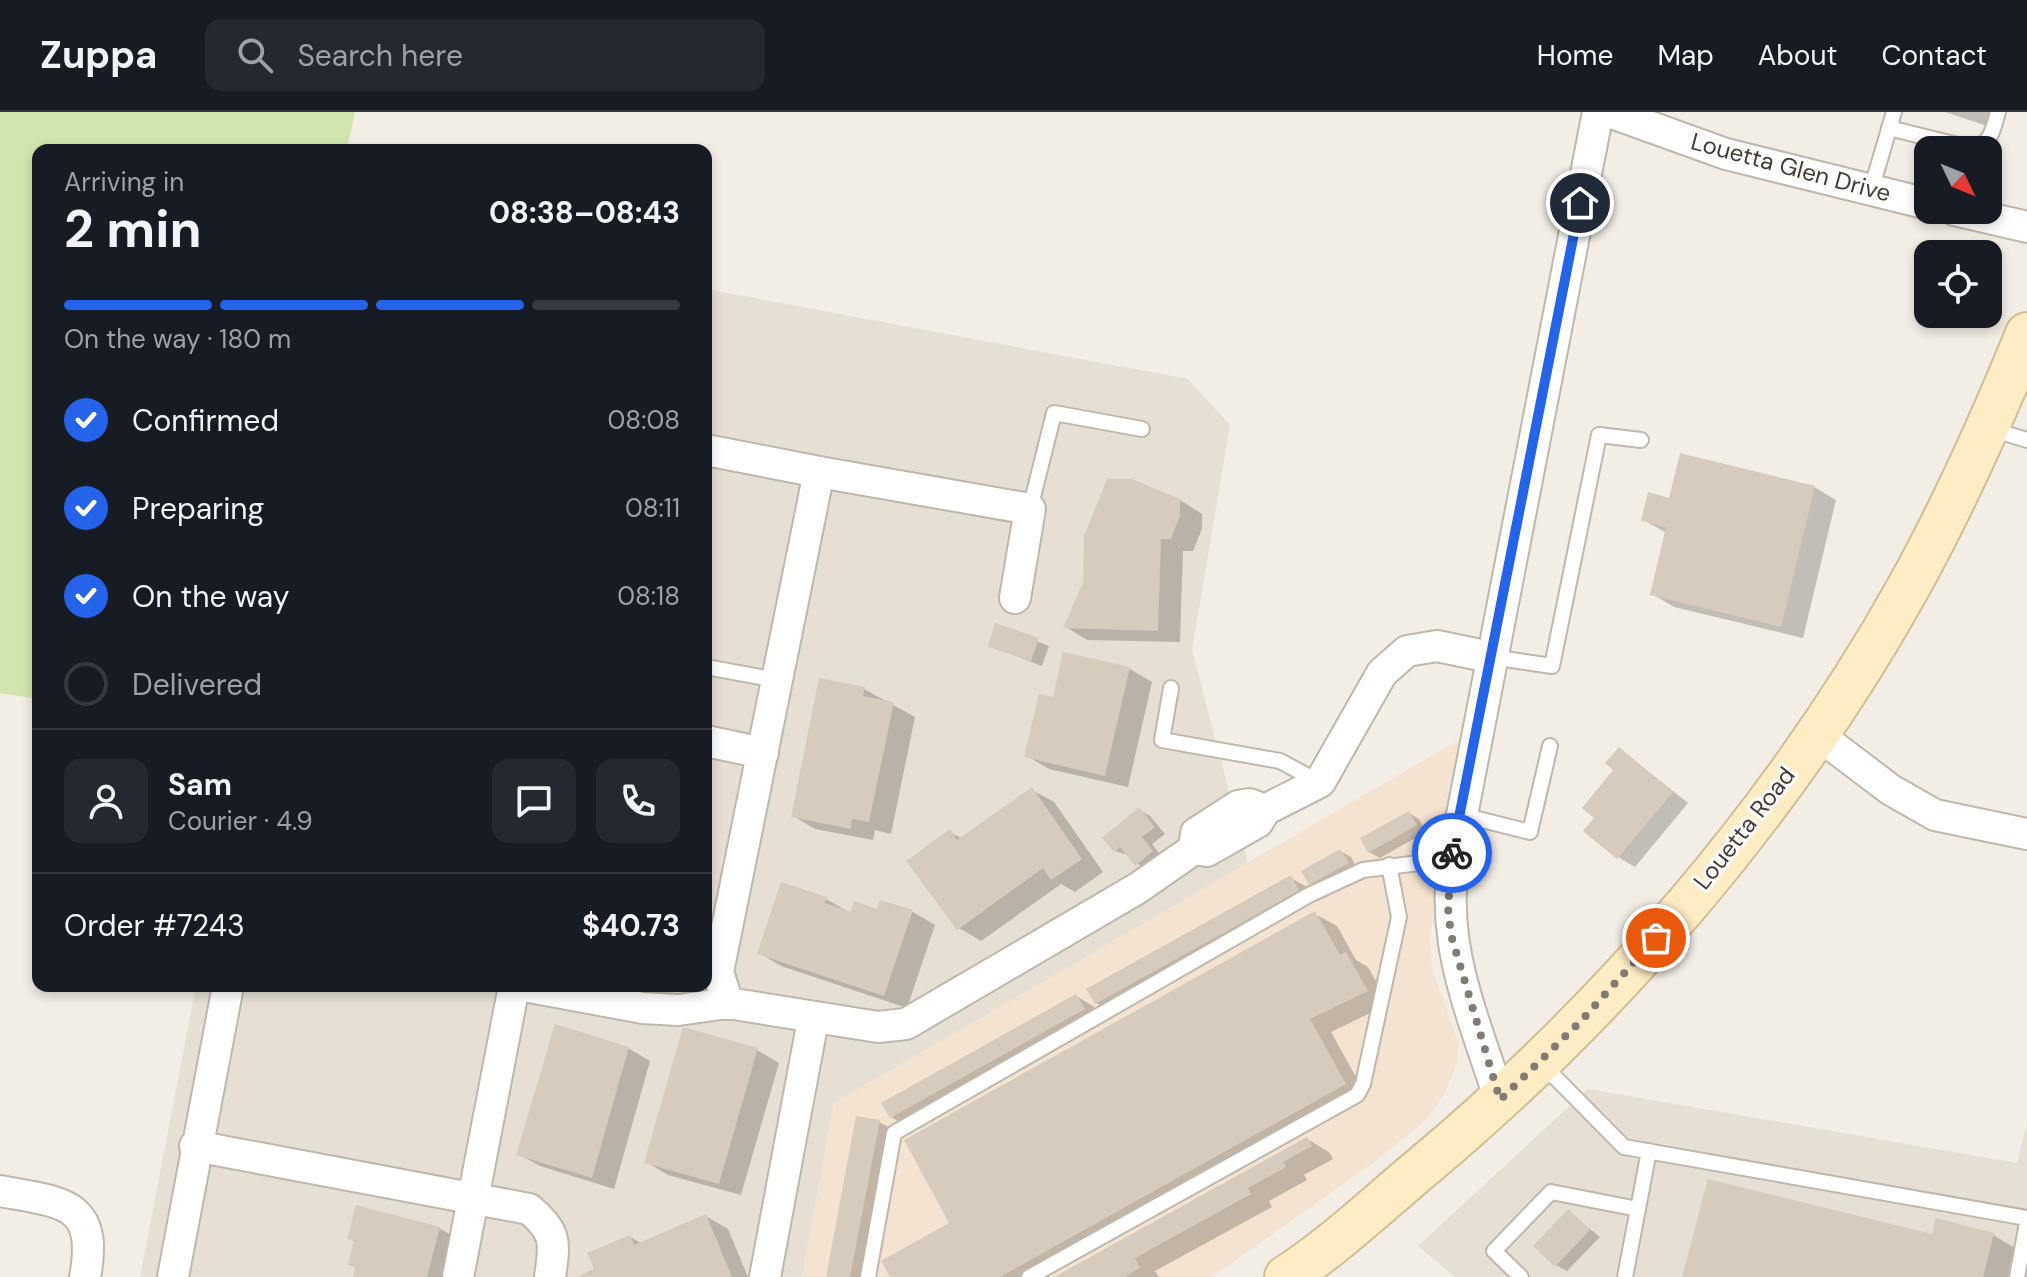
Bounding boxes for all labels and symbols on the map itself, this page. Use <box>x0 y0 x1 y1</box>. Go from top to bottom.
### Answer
street label: Louetta Glen Drive <box>1688 125 1894 209</box>
north arrow <box>1914 136 2002 224</box>
pin <box>1546 169 1614 237</box>
street label: Louetta Road <box>1686 760 1802 896</box>
courier <box>1412 813 1492 893</box>
pin <box>1622 904 1690 972</box>

